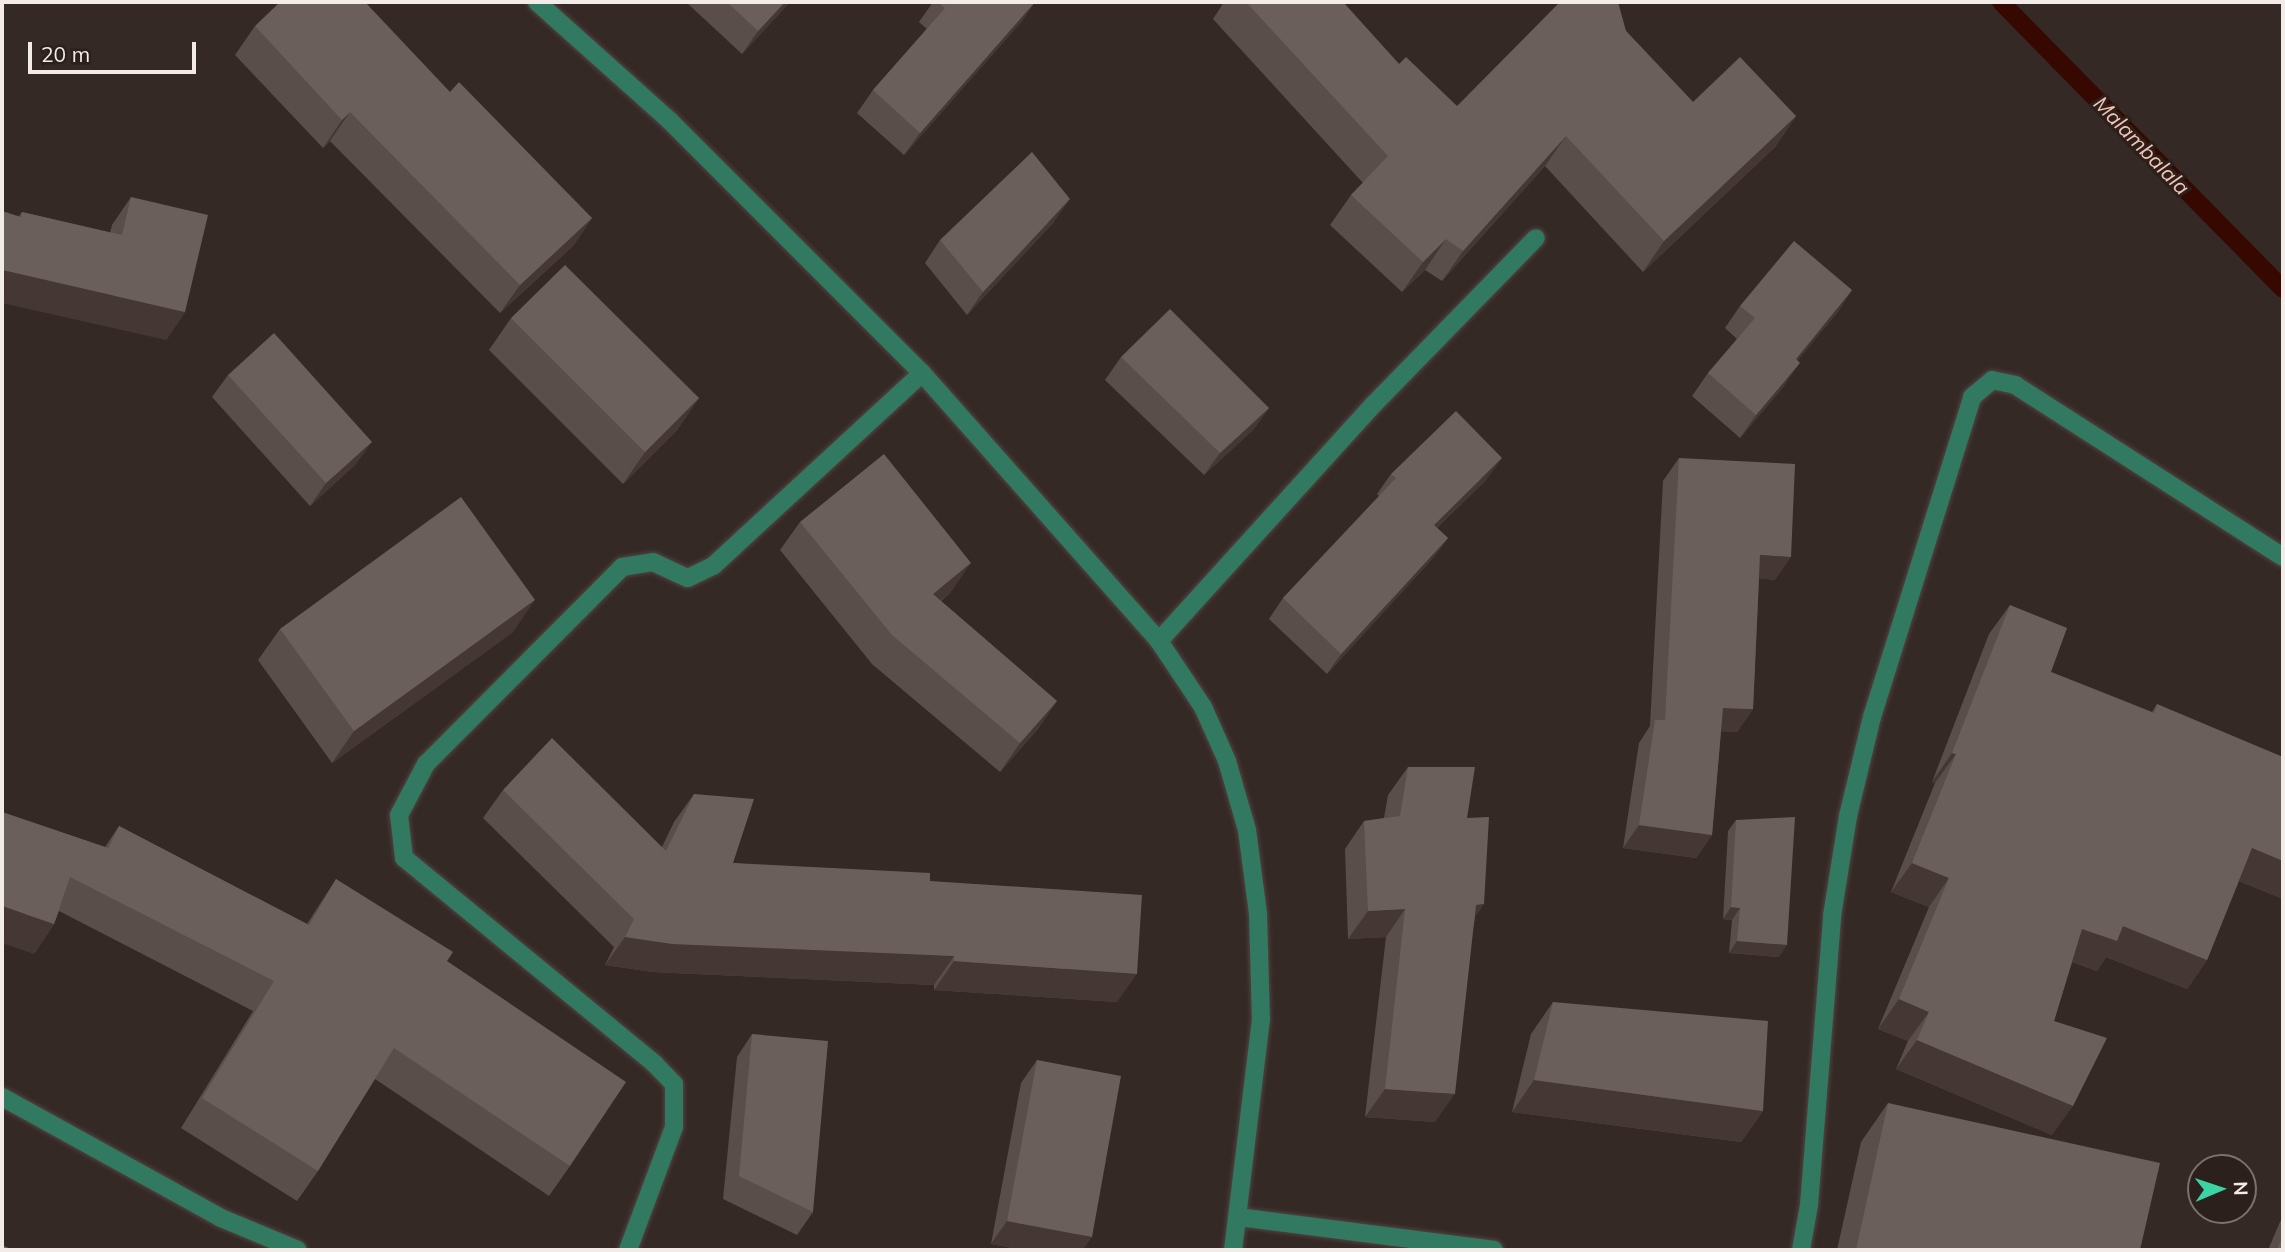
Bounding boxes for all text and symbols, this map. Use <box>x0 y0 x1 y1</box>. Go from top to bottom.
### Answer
scale bar <box>32 28 200 72</box>
text: 20 m <box>41 41 90 67</box>
water label: Malambalala <box>2089 91 2195 199</box>
north arrow <box>2187 1154 2257 1224</box>
text: N <box>2229 1181 2253 1196</box>

